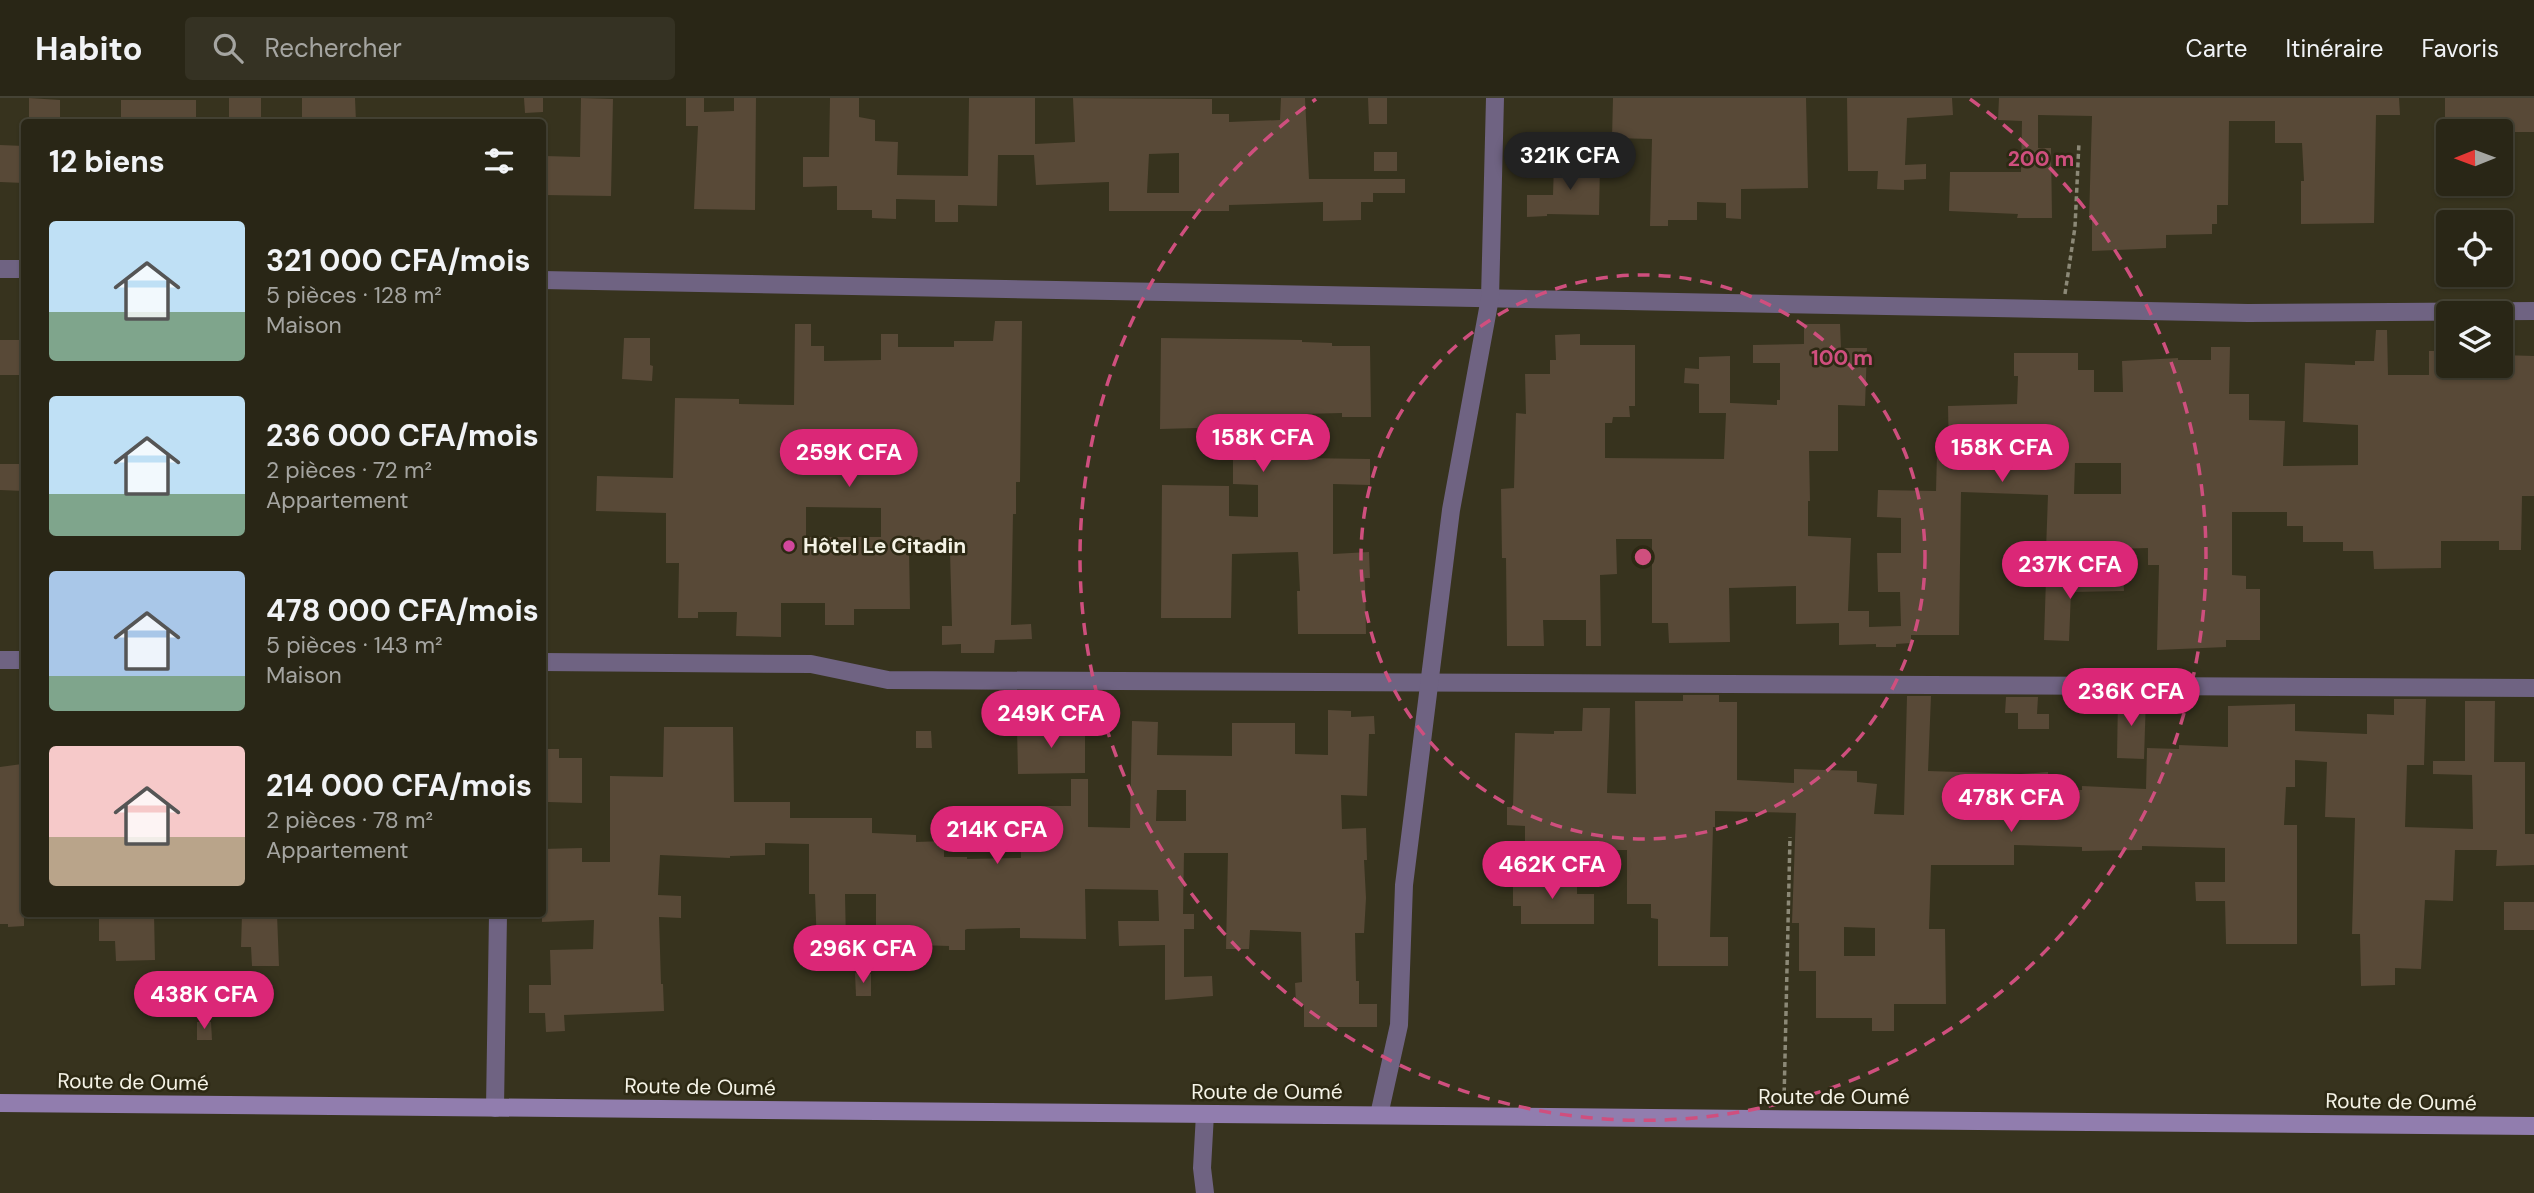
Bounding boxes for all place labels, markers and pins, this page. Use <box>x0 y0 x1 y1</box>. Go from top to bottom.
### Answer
pin: 321K CFA <box>1498 132 1642 192</box>
pin: 158K CFA <box>1191 414 1335 474</box>
pin: 158K CFA <box>1930 424 2074 484</box>
pin: 259K CFA <box>777 430 921 489</box>
place label: Hôtel Le Citadin <box>803 532 966 560</box>
marker: Hôtel Le Citadin <box>781 538 797 554</box>
pin: 237K CFA <box>1998 542 2142 601</box>
centre of rings <box>1631 545 1655 569</box>
pin: 236K CFA <box>2059 668 2203 728</box>
pin: 249K CFA <box>979 690 1123 750</box>
pin: 478K CFA <box>1939 774 2083 834</box>
pin: 214K CFA <box>925 806 1069 866</box>
pin: 462K CFA <box>1480 842 1624 901</box>
pin: 296K CFA <box>791 926 935 985</box>
pin: 438K CFA <box>132 972 276 1031</box>

